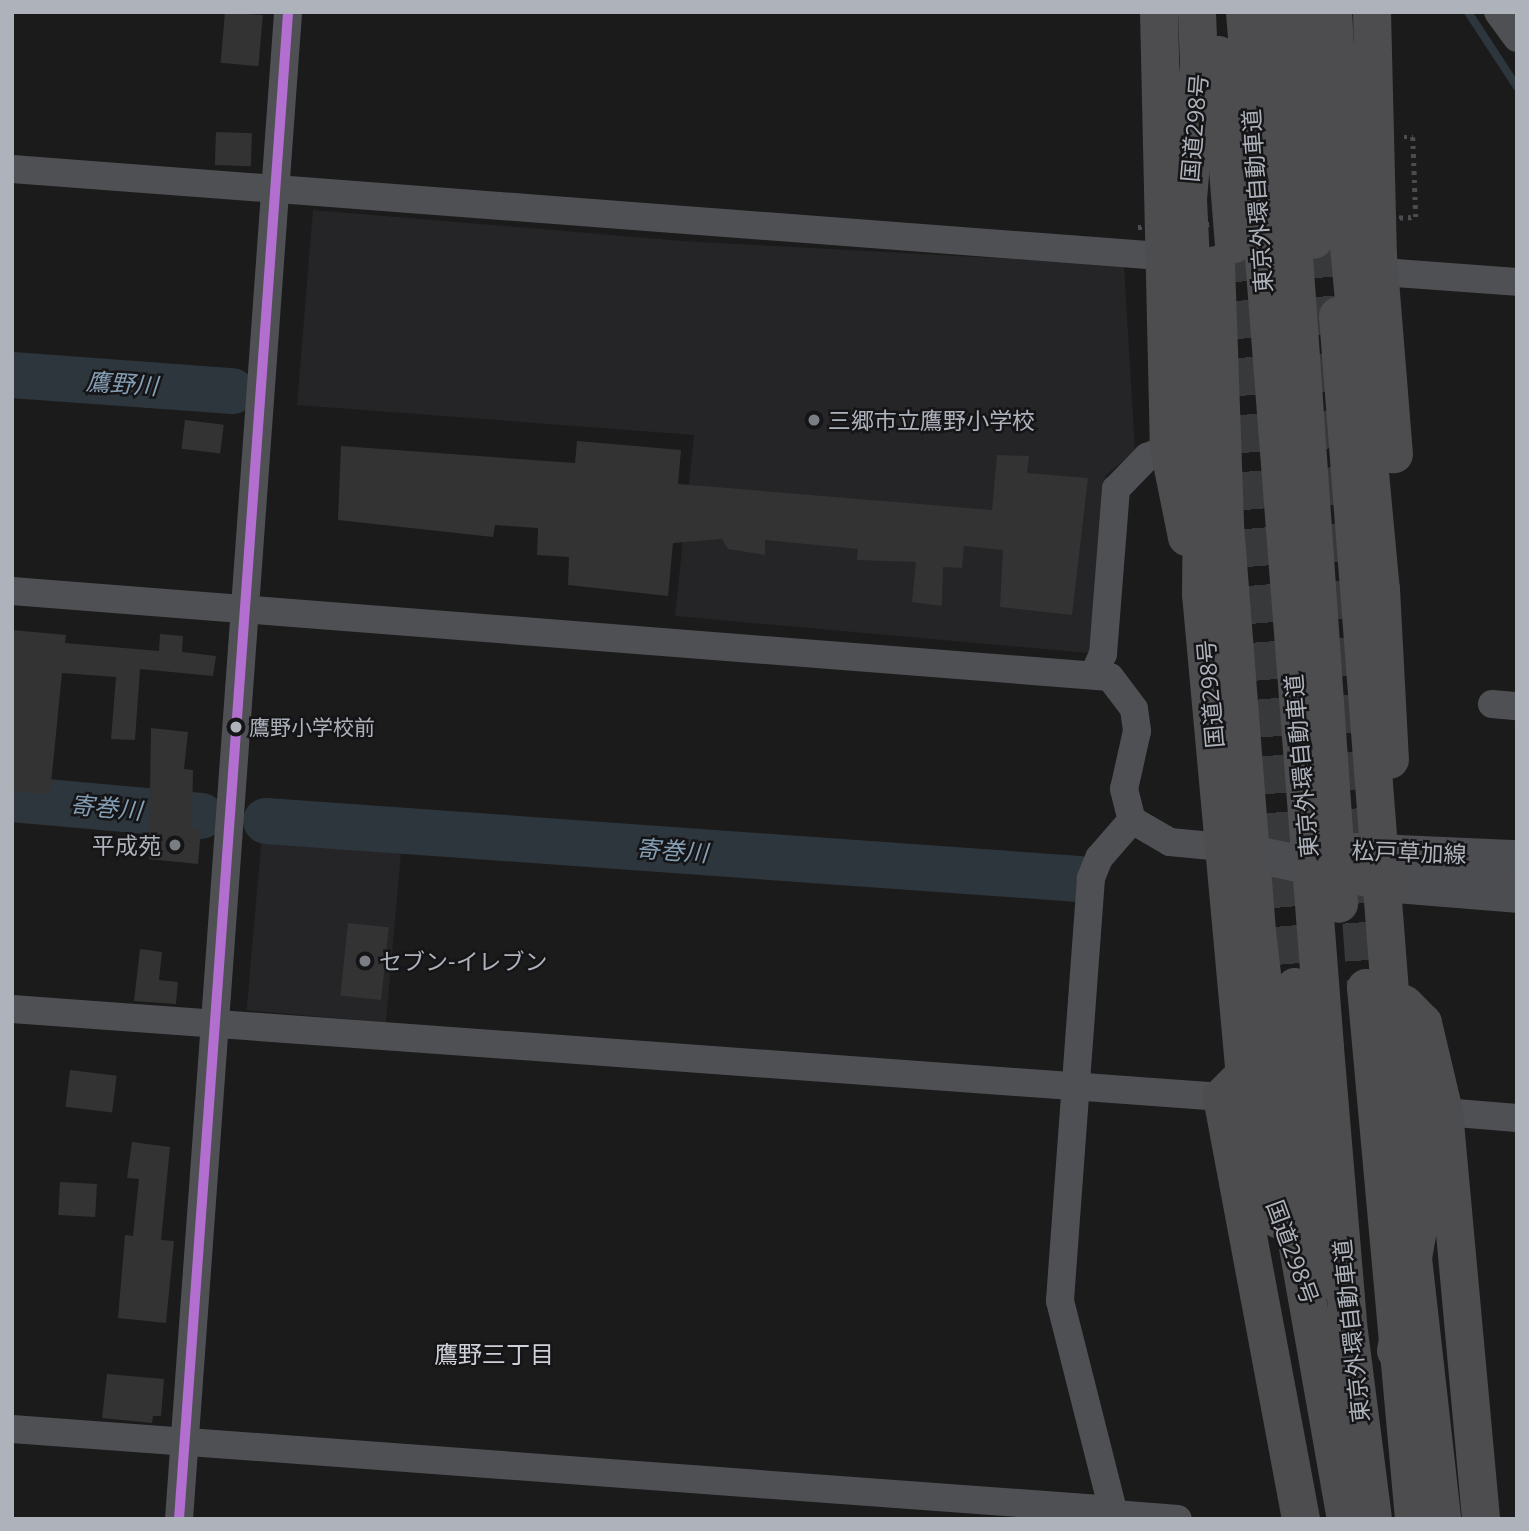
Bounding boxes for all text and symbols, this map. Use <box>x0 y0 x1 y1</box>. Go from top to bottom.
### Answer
street label: 国道298号 <box>1176 73 1212 183</box>
street label: 東京外環自動車道 <box>1237 108 1277 294</box>
water label: 鷹野川 <box>85 366 159 400</box>
place label: 三郷市立鷹野小学校 <box>828 406 1035 434</box>
marker: 三郷市立鷹野小学校 <box>806 412 822 428</box>
street label: 国道298号 <box>1192 639 1228 749</box>
street label: 東京外環自動車道 <box>1279 673 1323 859</box>
place label: 鷹野小学校前 <box>249 714 375 740</box>
marker: 鷹野小学校前 <box>229 720 243 734</box>
water label: 寄巻川 <box>69 790 143 824</box>
place label: 平成苑 <box>92 831 161 859</box>
water label: 寄巻川 <box>635 833 709 867</box>
street label: 松戸草加線 <box>1351 836 1467 868</box>
marker: 平成苑 <box>167 837 183 853</box>
place label: セブン-イレブン <box>379 947 547 975</box>
marker: セブン-イレブン <box>357 953 373 969</box>
street label: 国道298号 <box>1261 1196 1325 1308</box>
street label: 東京外環自動車道 <box>1328 1238 1374 1424</box>
district label: 鷹野三丁目 <box>434 1340 554 1368</box>

